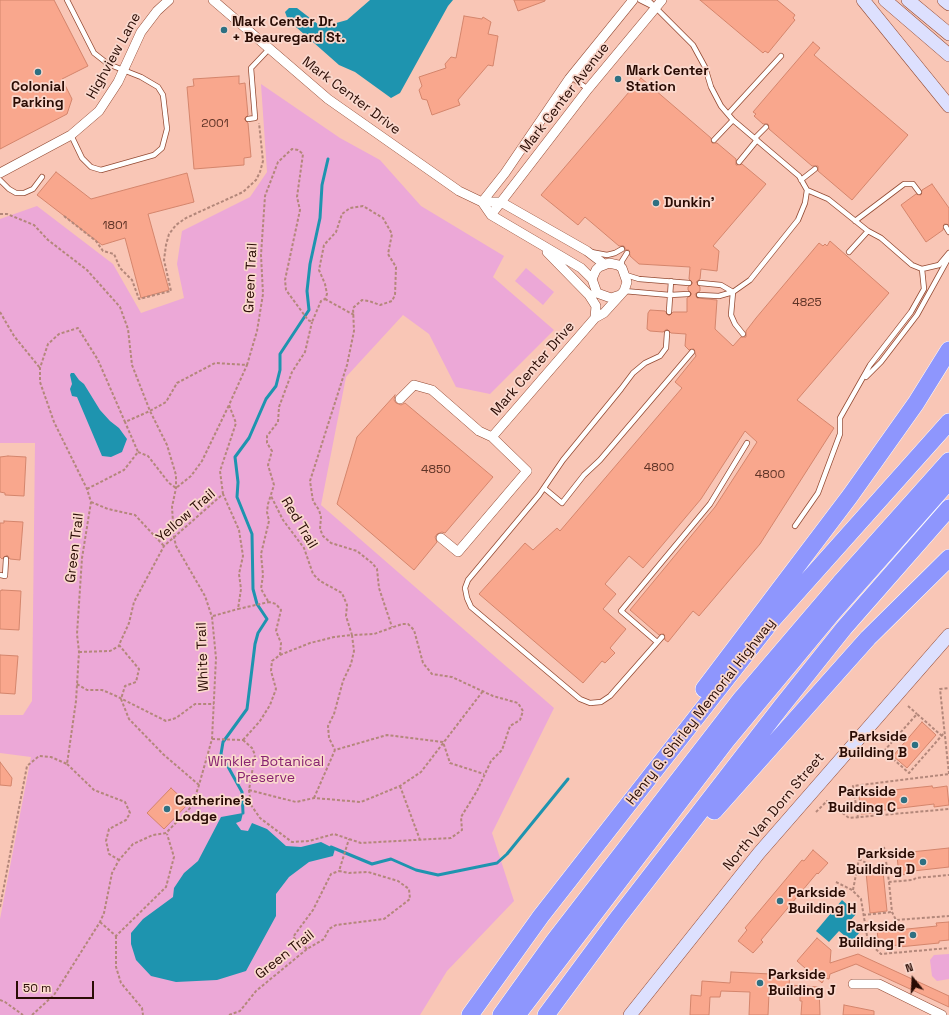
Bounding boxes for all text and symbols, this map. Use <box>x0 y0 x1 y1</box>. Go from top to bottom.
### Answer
street label: Highview Lane <box>83 10 145 102</box>
place label: Mark Center Dr. + Beauregard St. <box>232 14 345 46</box>
marker: Mark Center Dr. + Beauregard St. <box>219 25 229 35</box>
street label: Mark Center Avenue <box>517 40 613 156</box>
street label: Mark Center Drive <box>298 53 404 139</box>
place label: Mark Center Station <box>626 63 709 96</box>
marker: Colonial Parking <box>33 67 43 77</box>
marker: Mark Center Station <box>613 74 623 84</box>
place label: Colonial Parking <box>11 79 65 112</box>
house number: 2001 <box>201 117 229 131</box>
place label: Dunkin' <box>664 195 715 211</box>
marker: Dunkin' <box>651 198 661 208</box>
house number: 1801 <box>102 219 128 233</box>
street label: Green Trail <box>241 243 261 313</box>
house number: 4825 <box>792 296 822 310</box>
street label: Mark Center Drive <box>488 319 578 419</box>
house number: 4800 <box>644 461 674 475</box>
house number: 4850 <box>421 463 451 477</box>
house number: 4800 <box>755 468 785 482</box>
street label: Yellow Trail <box>153 486 219 546</box>
street label: Red Trail <box>277 494 321 552</box>
street label: Green Trail <box>62 512 88 584</box>
street label: Henry G. Shirley Memorial Highway <box>623 615 779 809</box>
street label: White Trail <box>193 622 213 692</box>
place label: Parkside Building B <box>839 729 907 762</box>
marker: Parkside Building B <box>910 740 920 750</box>
street label: North Van Dorn Street <box>720 750 828 874</box>
park label: Winkler Botanical Preserve <box>208 754 324 786</box>
place label: Parkside Building C <box>828 784 896 816</box>
place label: Catherine's Lodge <box>175 793 252 826</box>
marker: Parkside Building C <box>899 795 909 805</box>
marker: Catherine's Lodge <box>162 804 172 814</box>
place label: Parkside Building D <box>847 846 915 878</box>
marker: Parkside Building D <box>918 857 928 867</box>
place label: Parkside Building H <box>788 885 856 918</box>
marker: Parkside Building H <box>775 896 785 906</box>
place label: Parkside Building F <box>838 919 905 952</box>
street label: Green Trail <box>252 927 318 983</box>
marker: Parkside Building F <box>908 930 918 940</box>
north arrow <box>893 959 933 999</box>
text: N <box>904 960 915 975</box>
place label: Parkside Building J <box>768 967 836 1000</box>
scale bar <box>18 973 96 999</box>
marker: Parkside Building J <box>755 978 765 988</box>
text: 50 m <box>23 980 51 996</box>

